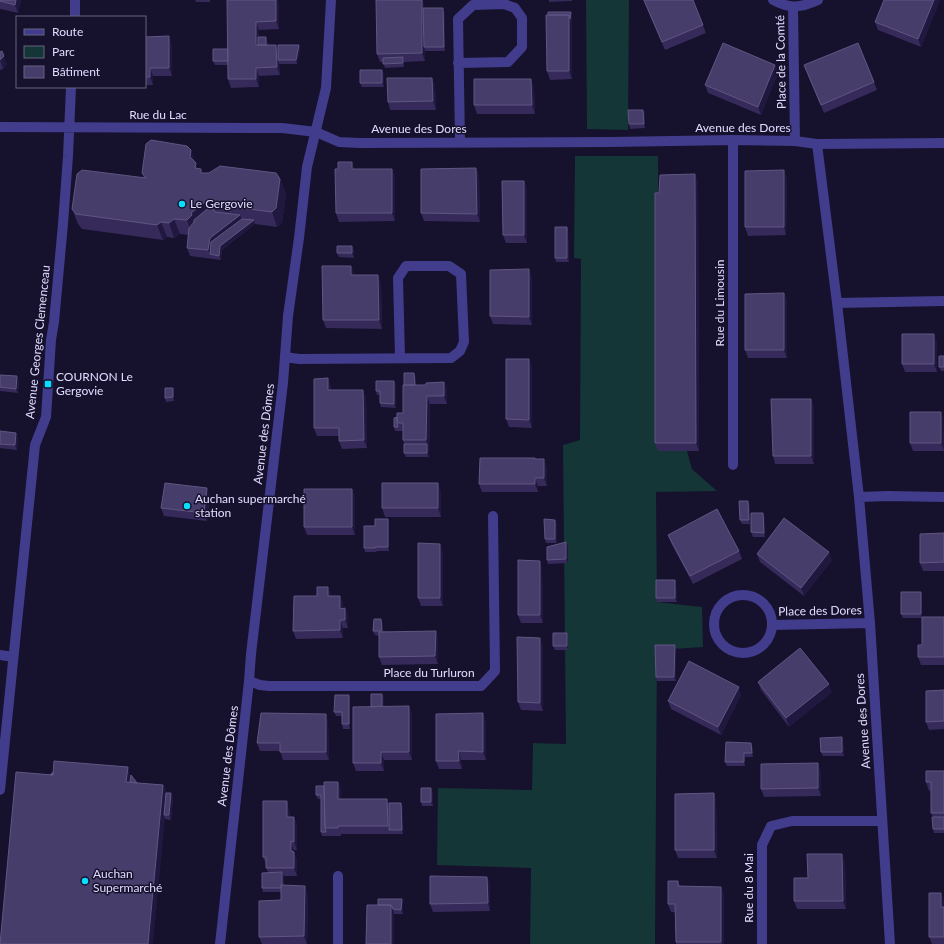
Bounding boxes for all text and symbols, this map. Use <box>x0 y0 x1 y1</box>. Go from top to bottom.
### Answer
street label: Place de la Comté <box>772 15 789 109</box>
legend <box>16 16 146 88</box>
text: Route <box>52 24 83 39</box>
text: Parc <box>52 44 75 59</box>
text: Bâtiment <box>52 64 101 79</box>
street label: Rue du Lac <box>129 107 187 122</box>
street label: Avenue des Dores <box>695 120 791 135</box>
street label: Avenue des Dores <box>371 121 467 136</box>
place label: Le Gergovie <box>190 196 253 211</box>
marker: Le Gergovie <box>177 199 187 209</box>
street label: Rue du Limousin <box>712 259 727 347</box>
street label: Avenue Georges Clemenceau <box>22 264 53 419</box>
place label: COURNON Le Gergovie <box>56 369 133 398</box>
marker: COURNON Le Gergovie <box>43 379 53 389</box>
street label: Avenue des Dômes <box>250 383 277 485</box>
place label: Auchan supermarché station <box>195 491 306 520</box>
marker: Auchan supermarché station <box>182 501 192 511</box>
street label: Place des Dores <box>778 602 862 619</box>
street label: Place du Turluron <box>383 665 475 680</box>
street label: Avenue des Dores <box>852 673 873 769</box>
street label: Avenue des Dômes <box>214 705 241 807</box>
street label: Rue du 8 Mai <box>741 853 756 923</box>
place label: Auchan Supermarché <box>93 866 162 895</box>
marker: Auchan Supermarché <box>80 876 90 886</box>

